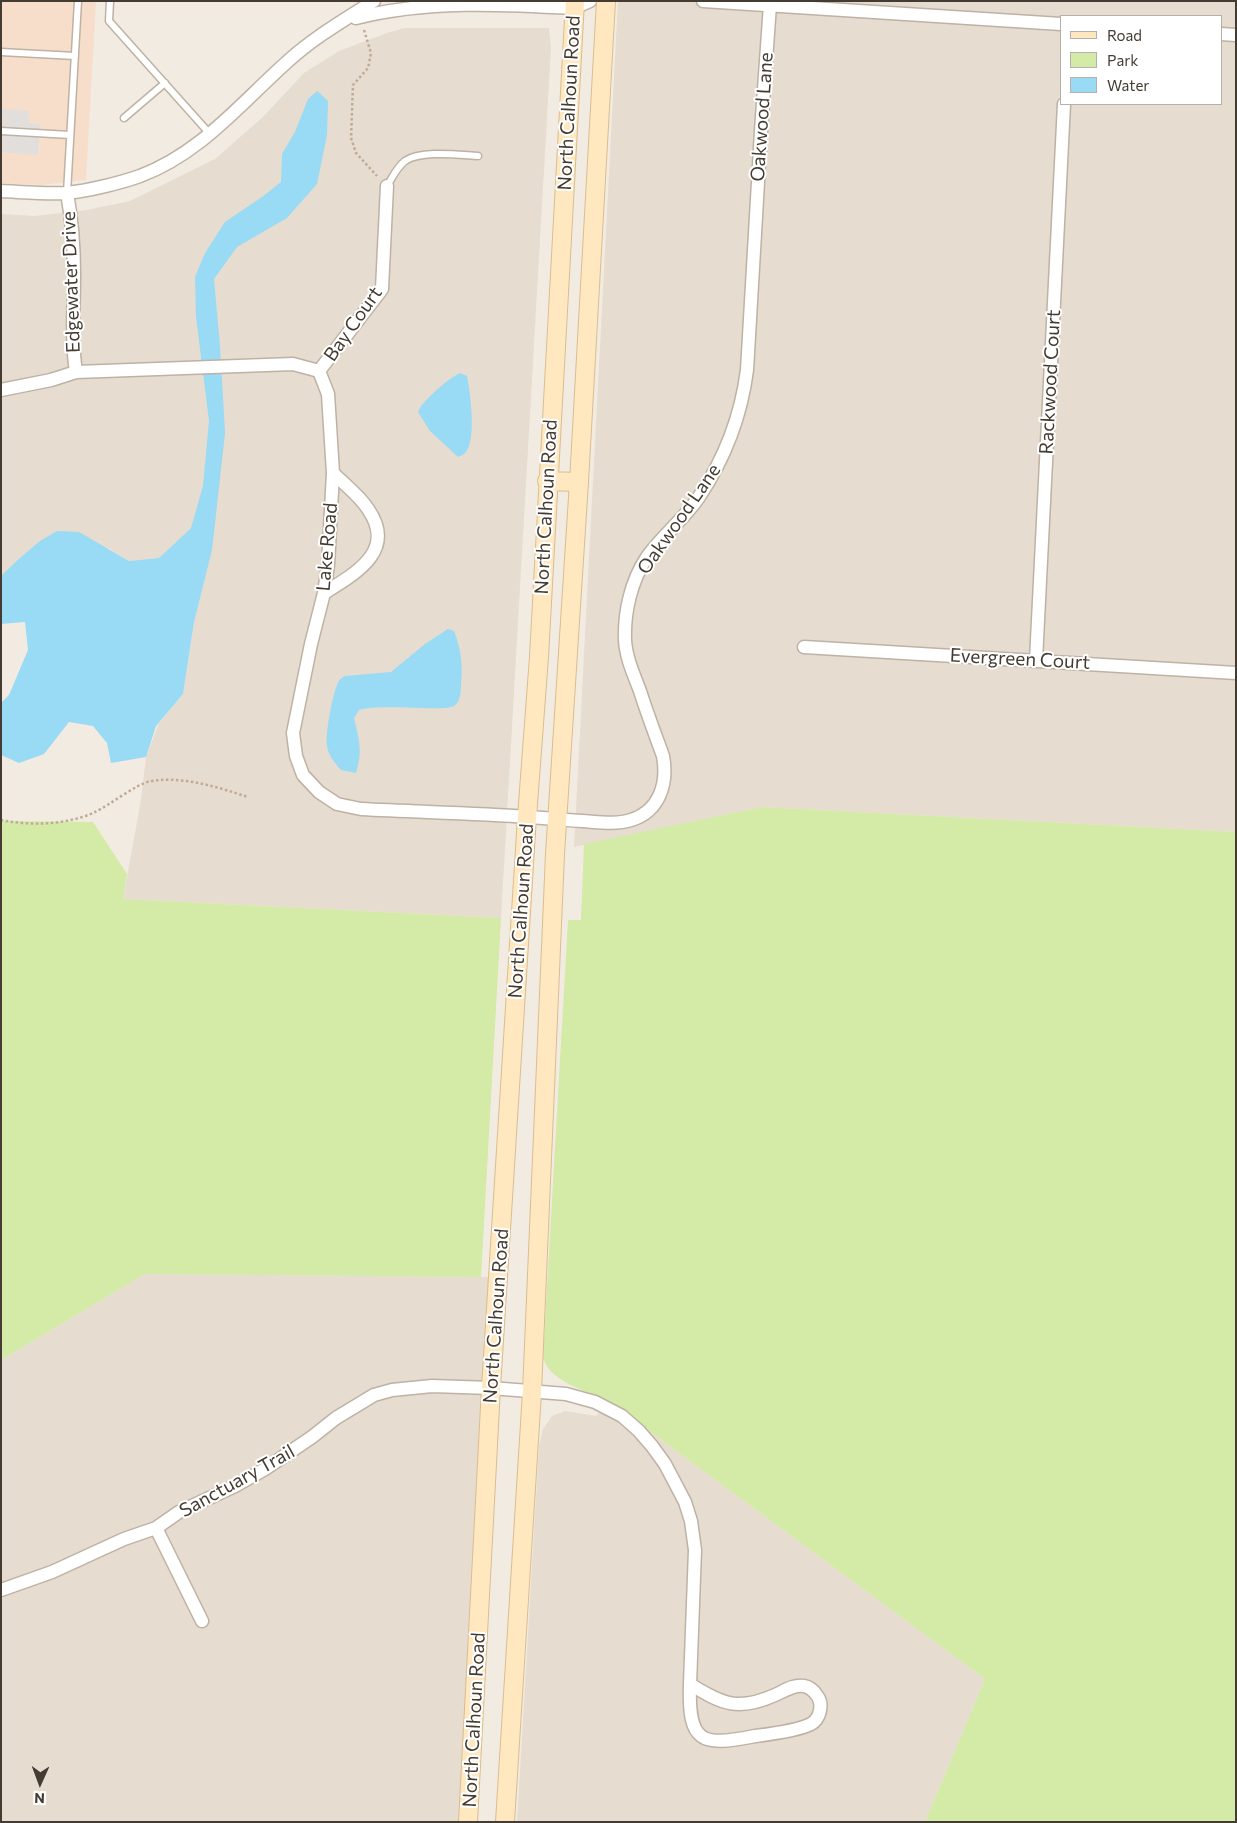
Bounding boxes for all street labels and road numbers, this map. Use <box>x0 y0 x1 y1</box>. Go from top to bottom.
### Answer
street label: North Calhoun Road <box>553 15 585 191</box>
street label: Oakwood Lane <box>746 52 778 182</box>
street label: Edgewater Drive <box>57 211 85 353</box>
street label: Bay Court <box>319 282 387 366</box>
street label: Rackwood Court <box>1035 309 1065 455</box>
street label: North Calhoun Road <box>530 419 562 595</box>
street label: Oakwood Lane <box>632 459 726 579</box>
street label: Lake Road <box>312 502 342 592</box>
street label: Evergreen Court <box>949 644 1091 674</box>
street label: North Calhoun Road <box>504 823 538 999</box>
street label: North Calhoun Road <box>479 1228 513 1404</box>
street label: Sanctuary Trail <box>175 1440 299 1522</box>
street label: North Calhoun Road <box>458 1632 490 1808</box>

